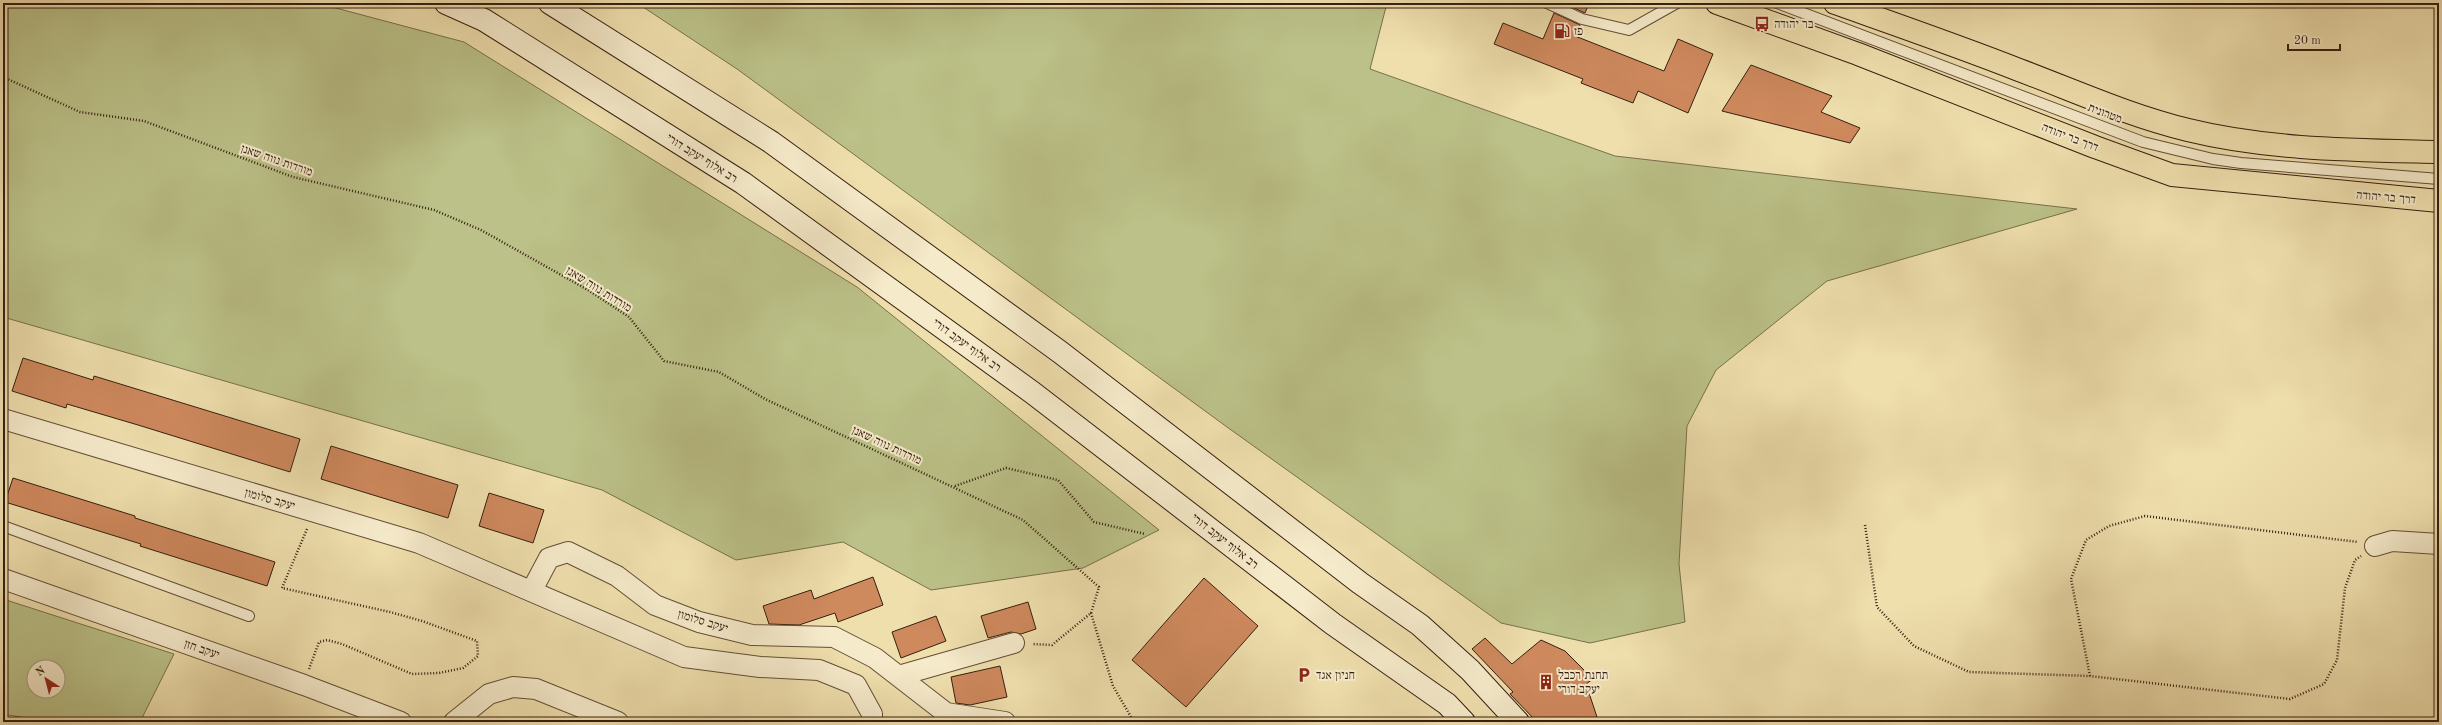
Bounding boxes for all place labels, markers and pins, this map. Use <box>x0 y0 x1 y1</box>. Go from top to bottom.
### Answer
bus stop icon: בר יהודה <box>1753 15 1771 33</box>
place label: בר יהודה <box>1774 19 1814 31</box>
fuel station icon: פז <box>1553 22 1571 40</box>
place label: פז <box>1574 26 1583 38</box>
parking icon: חניון אגד <box>1295 666 1313 684</box>
place label: תחנת רכבל יעקב דורי <box>1558 668 1608 696</box>
place label: חניון אגד <box>1316 670 1355 682</box>
building icon: תחנת רכבל יעקב דורי <box>1537 673 1555 691</box>

